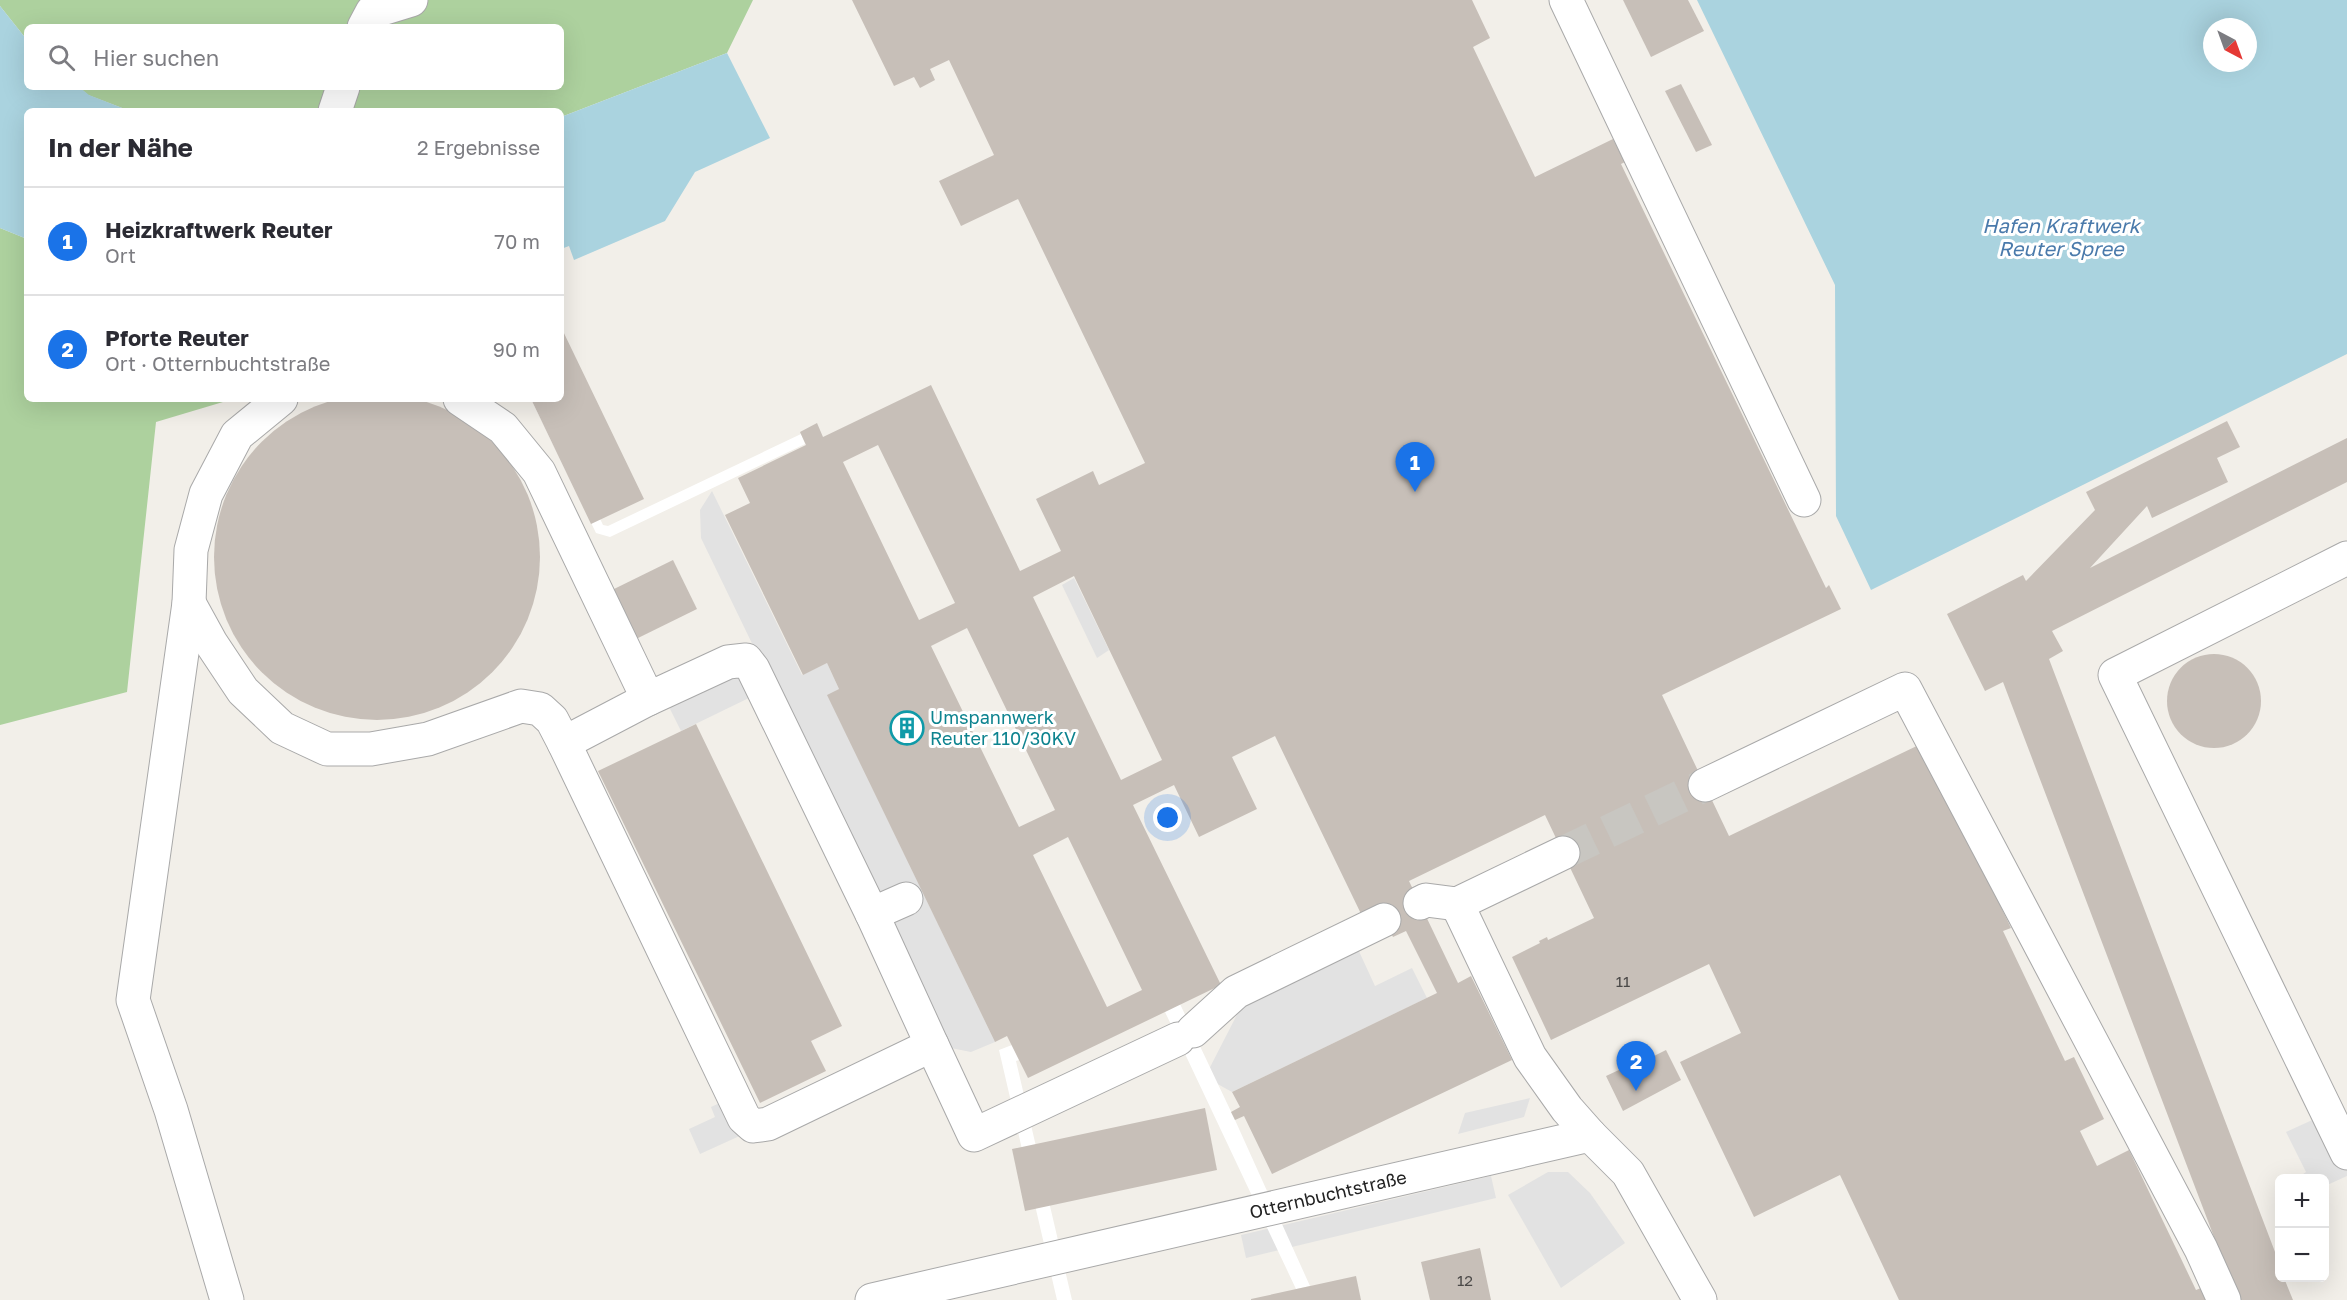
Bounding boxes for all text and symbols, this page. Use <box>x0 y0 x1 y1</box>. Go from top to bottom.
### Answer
north arrow <box>2203 18 2257 72</box>
search box <box>24 24 564 90</box>
icon: search <box>45 41 78 74</box>
text: Hier suchen <box>93 44 219 71</box>
text: In der Nähe <box>48 132 193 163</box>
text: 2 Ergebnisse <box>417 135 540 159</box>
water label: Hafen Kraftwerk Reuter Spree <box>1982 213 2142 260</box>
text: Heizkraftwerk Reuter <box>105 216 333 243</box>
text: 1 <box>62 229 73 253</box>
text: 70 m <box>494 229 540 253</box>
text: Ort <box>105 243 136 267</box>
text: Pforte Reuter <box>105 324 249 351</box>
text: 2 <box>61 337 74 361</box>
text: 90 m <box>493 337 540 361</box>
text: Ort · Otternbuchtstraße <box>105 351 330 375</box>
pin: 1 <box>1396 442 1434 492</box>
place label: Umspannwerk Reuter 110/30KV <box>930 706 1076 749</box>
building icon: Umspannwerk Reuter 110/30KV <box>889 710 925 746</box>
your location <box>1153 803 1182 832</box>
house number: 11 <box>1616 972 1630 990</box>
pin: 2 <box>1616 1042 1656 1091</box>
street label: Otternbuchtstraße <box>1247 1165 1408 1223</box>
map controls <box>2275 1174 2329 1282</box>
button: + <box>2275 1174 2329 1228</box>
button: − <box>2275 1228 2329 1282</box>
house number: 12 <box>1457 1271 1473 1289</box>

